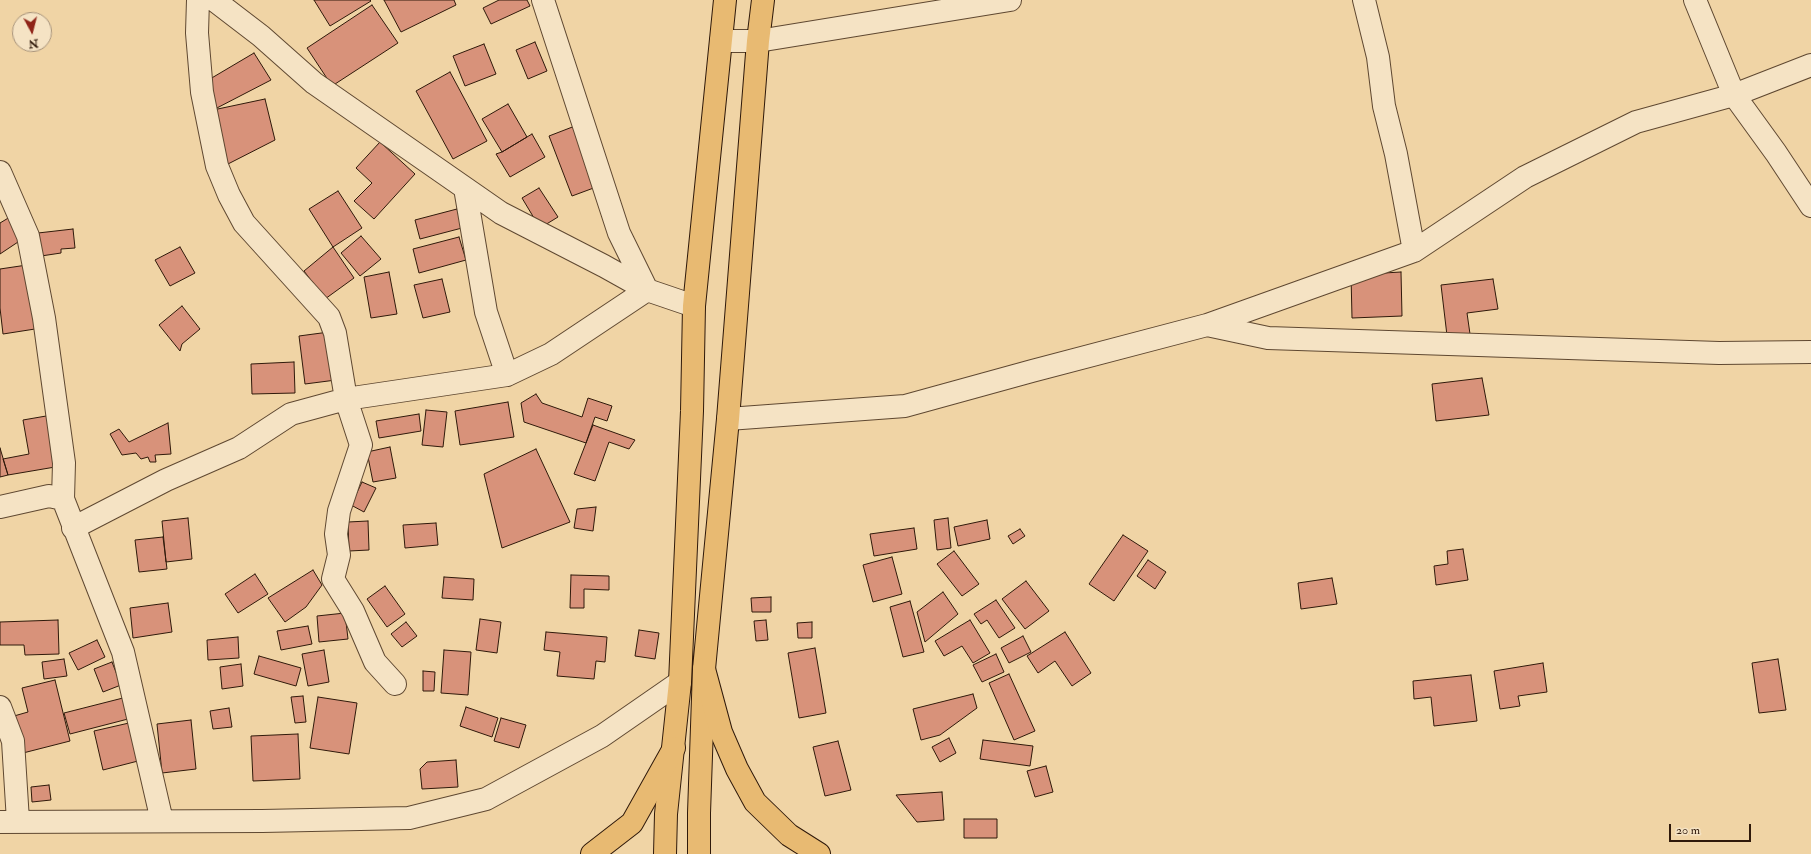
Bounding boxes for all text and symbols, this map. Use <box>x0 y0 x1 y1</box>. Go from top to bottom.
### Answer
north arrow <box>12 12 52 52</box>
text: N <box>28 36 39 50</box>
scale bar <box>1671 816 1753 842</box>
text: 20 m <box>1676 823 1700 838</box>

